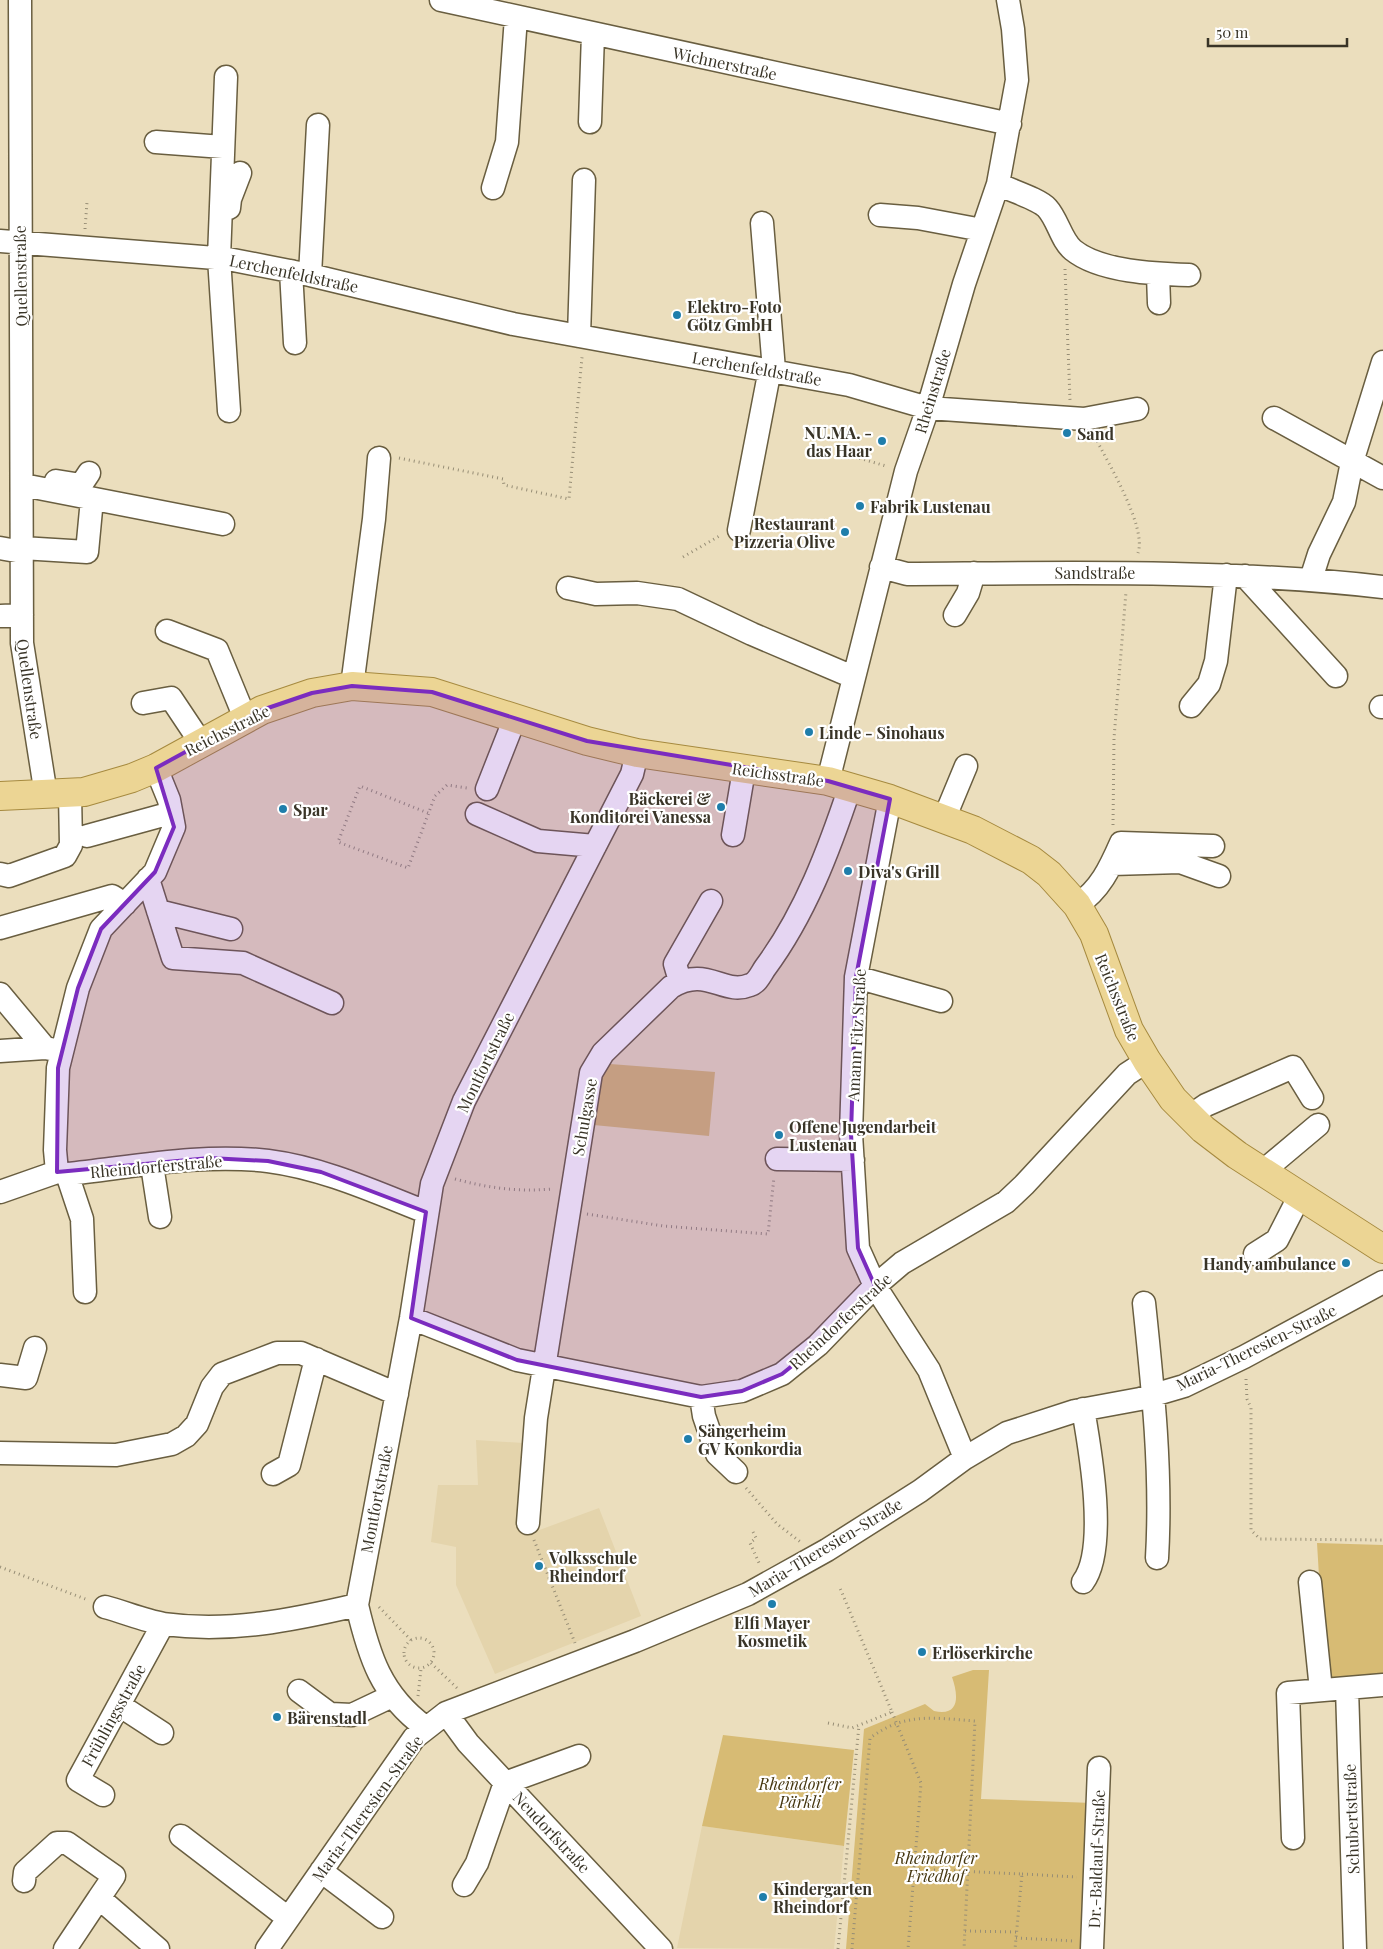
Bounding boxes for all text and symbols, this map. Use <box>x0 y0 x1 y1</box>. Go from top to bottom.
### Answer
scale bar <box>1208 15 1347 47</box>
text: 50 m <box>1216 22 1249 42</box>
street label: Wichnerstraße <box>670 41 779 84</box>
street label: Quellenstraße <box>9 225 31 327</box>
street label: Lerchenfeldstraße <box>228 249 360 297</box>
place label: Elektro-Foto Götz GmbH <box>687 296 782 335</box>
marker: Elektro-Foto Götz GmbH <box>671 309 683 321</box>
street label: Lerchenfeldstraße <box>691 346 823 390</box>
street label: Rheinstraße <box>909 346 955 436</box>
place label: NU.MA. - das Haar <box>804 422 873 461</box>
place label: Sand <box>1077 423 1114 444</box>
marker: Sand <box>1061 427 1073 439</box>
marker: NU.MA. - das Haar <box>876 435 888 447</box>
place label: Fabrik Lustenau <box>870 496 991 517</box>
marker: Fabrik Lustenau <box>854 500 866 512</box>
place label: Restaurant Pizzeria Olive <box>734 513 835 552</box>
marker: Restaurant Pizzeria Olive <box>839 526 851 538</box>
street label: Sandstraße <box>1055 562 1135 583</box>
street label: Quellenstraße <box>13 637 47 741</box>
street label: Reichsstraße <box>181 700 273 760</box>
place label: Linde - Sinohaus <box>819 722 945 743</box>
marker: Linde - Sinohaus <box>803 726 815 738</box>
street label: Reichsstraße <box>731 757 825 791</box>
place label: Bäckerei & Konditorei Vanessa <box>570 788 712 827</box>
place label: Spar <box>293 799 328 820</box>
marker: Bäckerei & Konditorei Vanessa <box>715 801 727 813</box>
marker: Spar <box>277 803 289 815</box>
place label: Diva's Grill <box>858 861 940 882</box>
marker: Diva's Grill <box>842 865 854 877</box>
street label: Reichsstraße <box>1091 950 1145 1044</box>
street label: Amann Fitz Straße <box>842 968 870 1103</box>
street label: Montfortstraße <box>452 1008 518 1116</box>
street label: Schulgasse <box>567 1077 601 1157</box>
place label: Offene Jugendarbeit Lustenau <box>789 1116 937 1155</box>
marker: Offene Jugendarbeit Lustenau <box>773 1129 785 1141</box>
street label: Rheindorferstraße <box>89 1150 223 1182</box>
place label: Handy ambulance <box>1203 1253 1336 1274</box>
marker: Handy ambulance <box>1340 1257 1352 1269</box>
street label: Rheindorferstraße <box>784 1268 896 1374</box>
street label: Maria-Theresien-Straße <box>1172 1299 1340 1395</box>
place label: Sängerheim GV Konkordia <box>698 1420 803 1459</box>
marker: Sängerheim GV Konkordia <box>682 1433 694 1445</box>
street label: Montfortstraße <box>355 1443 397 1555</box>
street label: Maria-Theresien-Straße <box>744 1493 906 1601</box>
place label: Volksschule Rheindorf <box>548 1547 637 1586</box>
marker: Volksschule Rheindorf <box>533 1560 545 1572</box>
marker: Elfi Mayer Kosmetik <box>766 1598 778 1610</box>
place label: Elfi Mayer Kosmetik <box>734 1612 810 1651</box>
place label: Erlöserkirche <box>932 1642 1033 1663</box>
marker: Erlöserkirche <box>916 1646 928 1658</box>
street label: Frühlingsstraße <box>76 1660 150 1770</box>
place label: Bärenstadl <box>287 1707 367 1728</box>
marker: Bärenstadl <box>271 1711 283 1723</box>
street label: Maria-Theresien-Straße <box>307 1731 427 1885</box>
street label: Schubertstraße <box>1339 1763 1363 1875</box>
park label: Rheindorfer Pärkli <box>758 1773 842 1812</box>
street label: Neudorfstraße <box>509 1787 595 1877</box>
street label: Dr.-Baldauf-Straße <box>1083 1789 1109 1929</box>
park label: Rheindorfer Friedhof <box>894 1847 978 1886</box>
place label: Kindergarten Rheindorf <box>773 1878 872 1917</box>
marker: Kindergarten Rheindorf <box>757 1891 769 1903</box>

